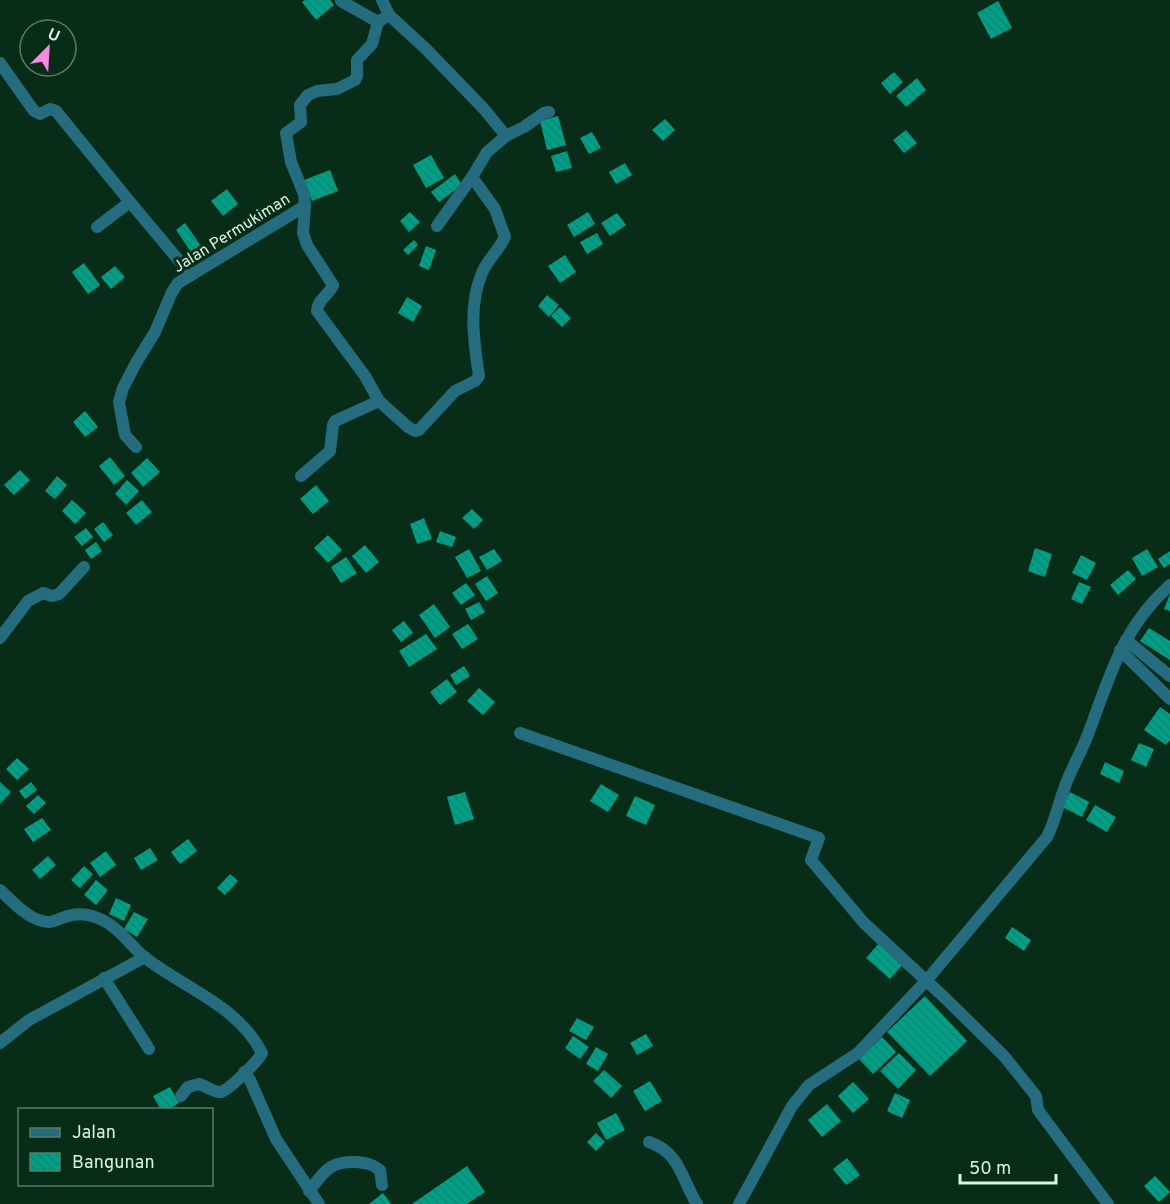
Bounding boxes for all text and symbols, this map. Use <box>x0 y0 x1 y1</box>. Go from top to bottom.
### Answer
north arrow <box>18 18 78 78</box>
text: U <box>44 25 63 48</box>
street label: Jalan Permukiman <box>170 190 294 278</box>
legend <box>18 1108 213 1186</box>
text: Jalan <box>72 1122 116 1145</box>
scale bar <box>960 1147 1056 1185</box>
text: Bangunan <box>72 1152 155 1175</box>
text: 50 m <box>969 1158 1011 1181</box>

